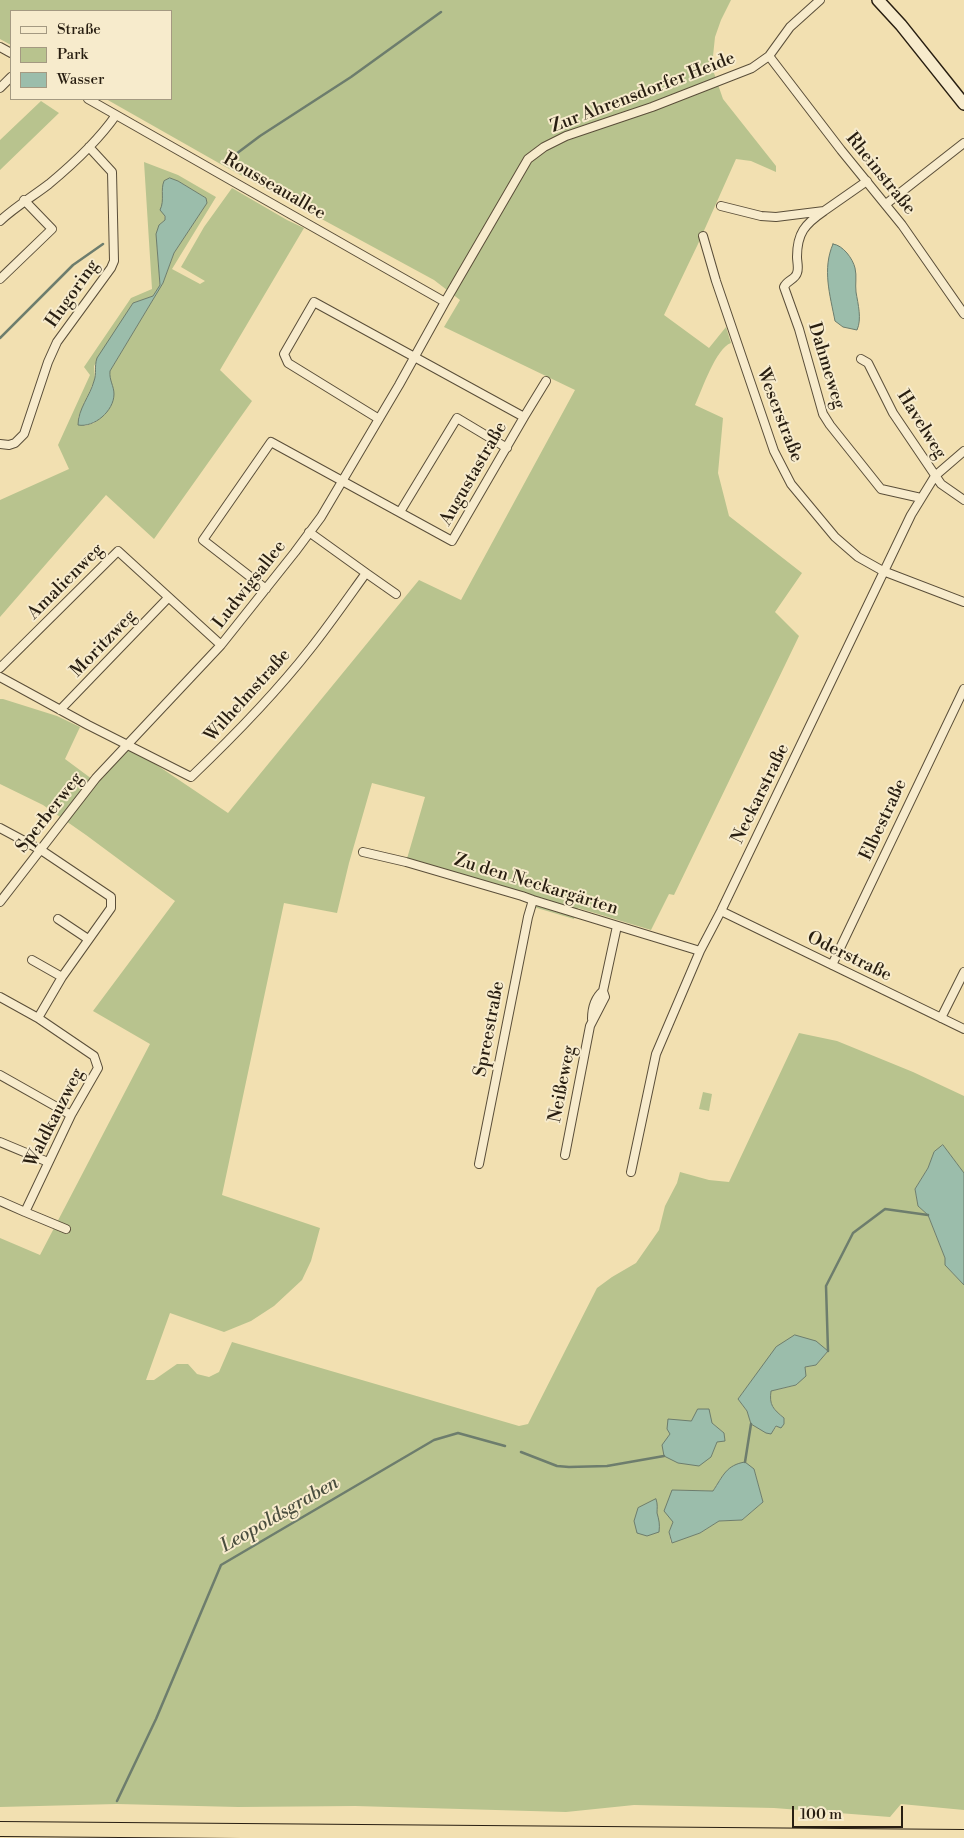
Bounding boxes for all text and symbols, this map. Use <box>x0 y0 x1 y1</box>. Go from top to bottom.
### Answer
legend <box>10 10 172 100</box>
text: Straße <box>57 20 101 39</box>
text: Park <box>57 45 88 64</box>
street label: Zur Ahrensdorfer Heide <box>548 48 738 138</box>
text: Wasser <box>57 70 104 89</box>
street label: Rheinstraße <box>840 129 920 219</box>
street label: Rousseauallee <box>219 149 329 225</box>
street label: Hugoring <box>42 256 104 332</box>
street label: Dahmeweg <box>803 320 849 412</box>
street label: Weserstraße <box>751 365 807 465</box>
street label: Havelweg <box>891 387 951 463</box>
street label: Augustastraße <box>436 418 512 530</box>
street label: Ludwigsallee <box>209 537 291 633</box>
street label: Amalienweg <box>23 539 109 625</box>
street label: Moritzweg <box>67 606 141 682</box>
street label: Wilhelmstraße <box>200 645 296 747</box>
street label: Neckarstraße <box>727 740 795 848</box>
street label: Sperberweg <box>12 769 88 857</box>
street label: Elbestraße <box>856 776 912 864</box>
street label: Zu den Neckargärten <box>451 850 621 920</box>
street label: Oderstraße <box>803 927 895 987</box>
street label: Spreestraße <box>470 979 510 1079</box>
street label: Neißeweg <box>545 1044 581 1124</box>
street label: Waldkauzweg <box>21 1065 89 1171</box>
water label: Leopoldsgraben <box>217 1472 343 1558</box>
scale bar <box>794 1796 905 1828</box>
text: 100 m <box>800 1805 842 1824</box>

